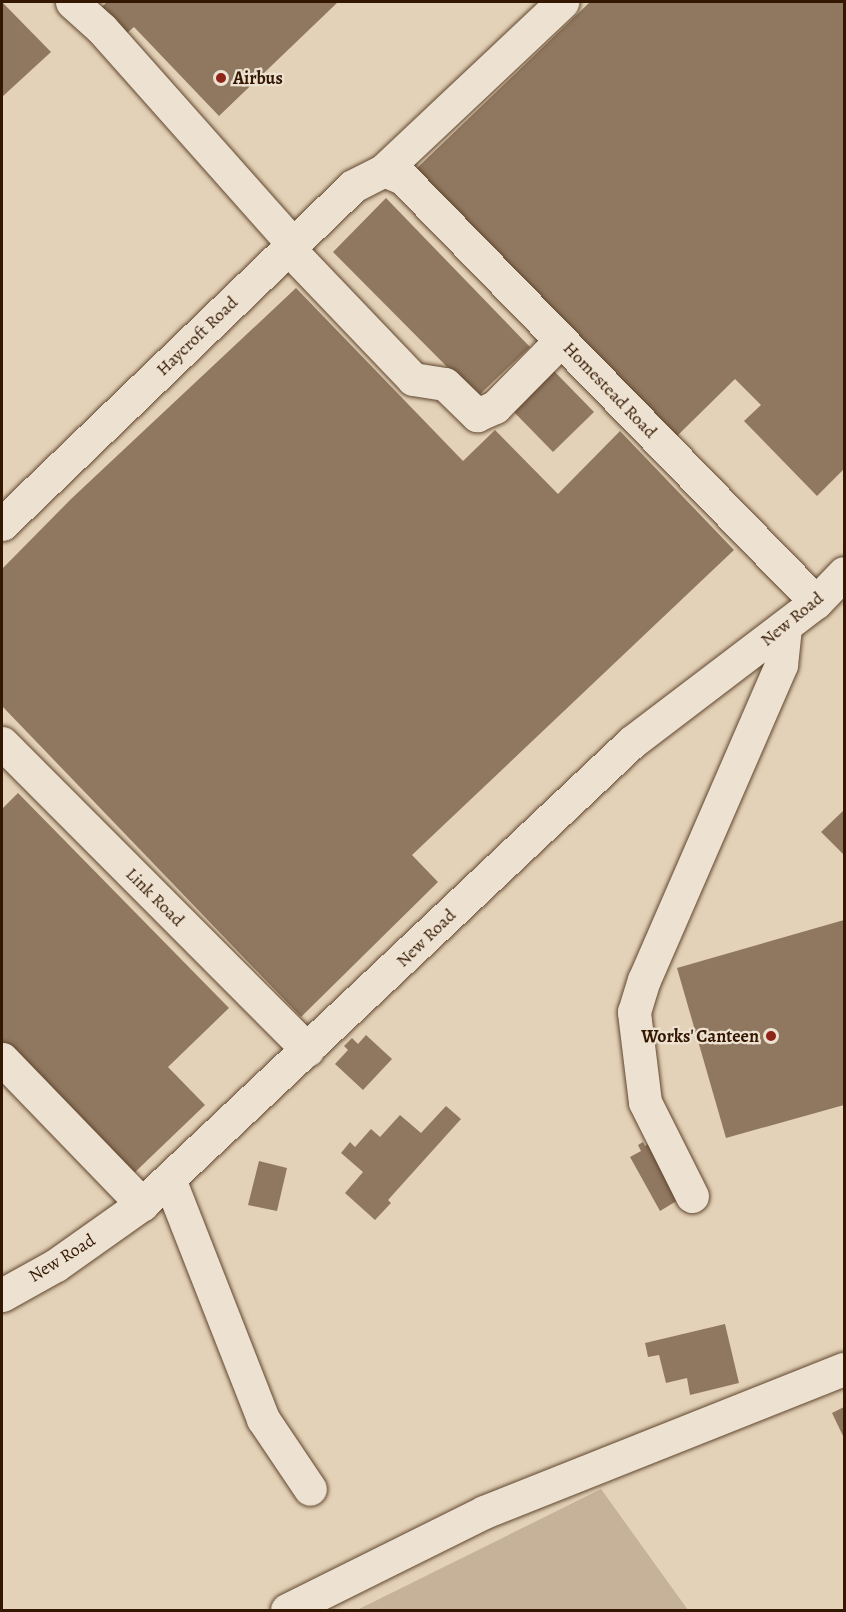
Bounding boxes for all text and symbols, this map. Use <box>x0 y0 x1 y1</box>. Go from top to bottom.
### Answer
place label: Airbus <box>233 67 283 89</box>
marker: Airbus <box>214 71 228 85</box>
street label: Haycroft Road <box>152 292 242 380</box>
street label: Homestead Road <box>559 337 661 443</box>
street label: New Road <box>756 587 828 651</box>
street label: Link Road <box>121 863 189 931</box>
street label: New Road <box>392 904 460 972</box>
place label: Works' Canteen <box>641 1025 759 1047</box>
marker: Works' Canteen <box>764 1029 778 1043</box>
street label: New Road <box>25 1229 99 1287</box>

